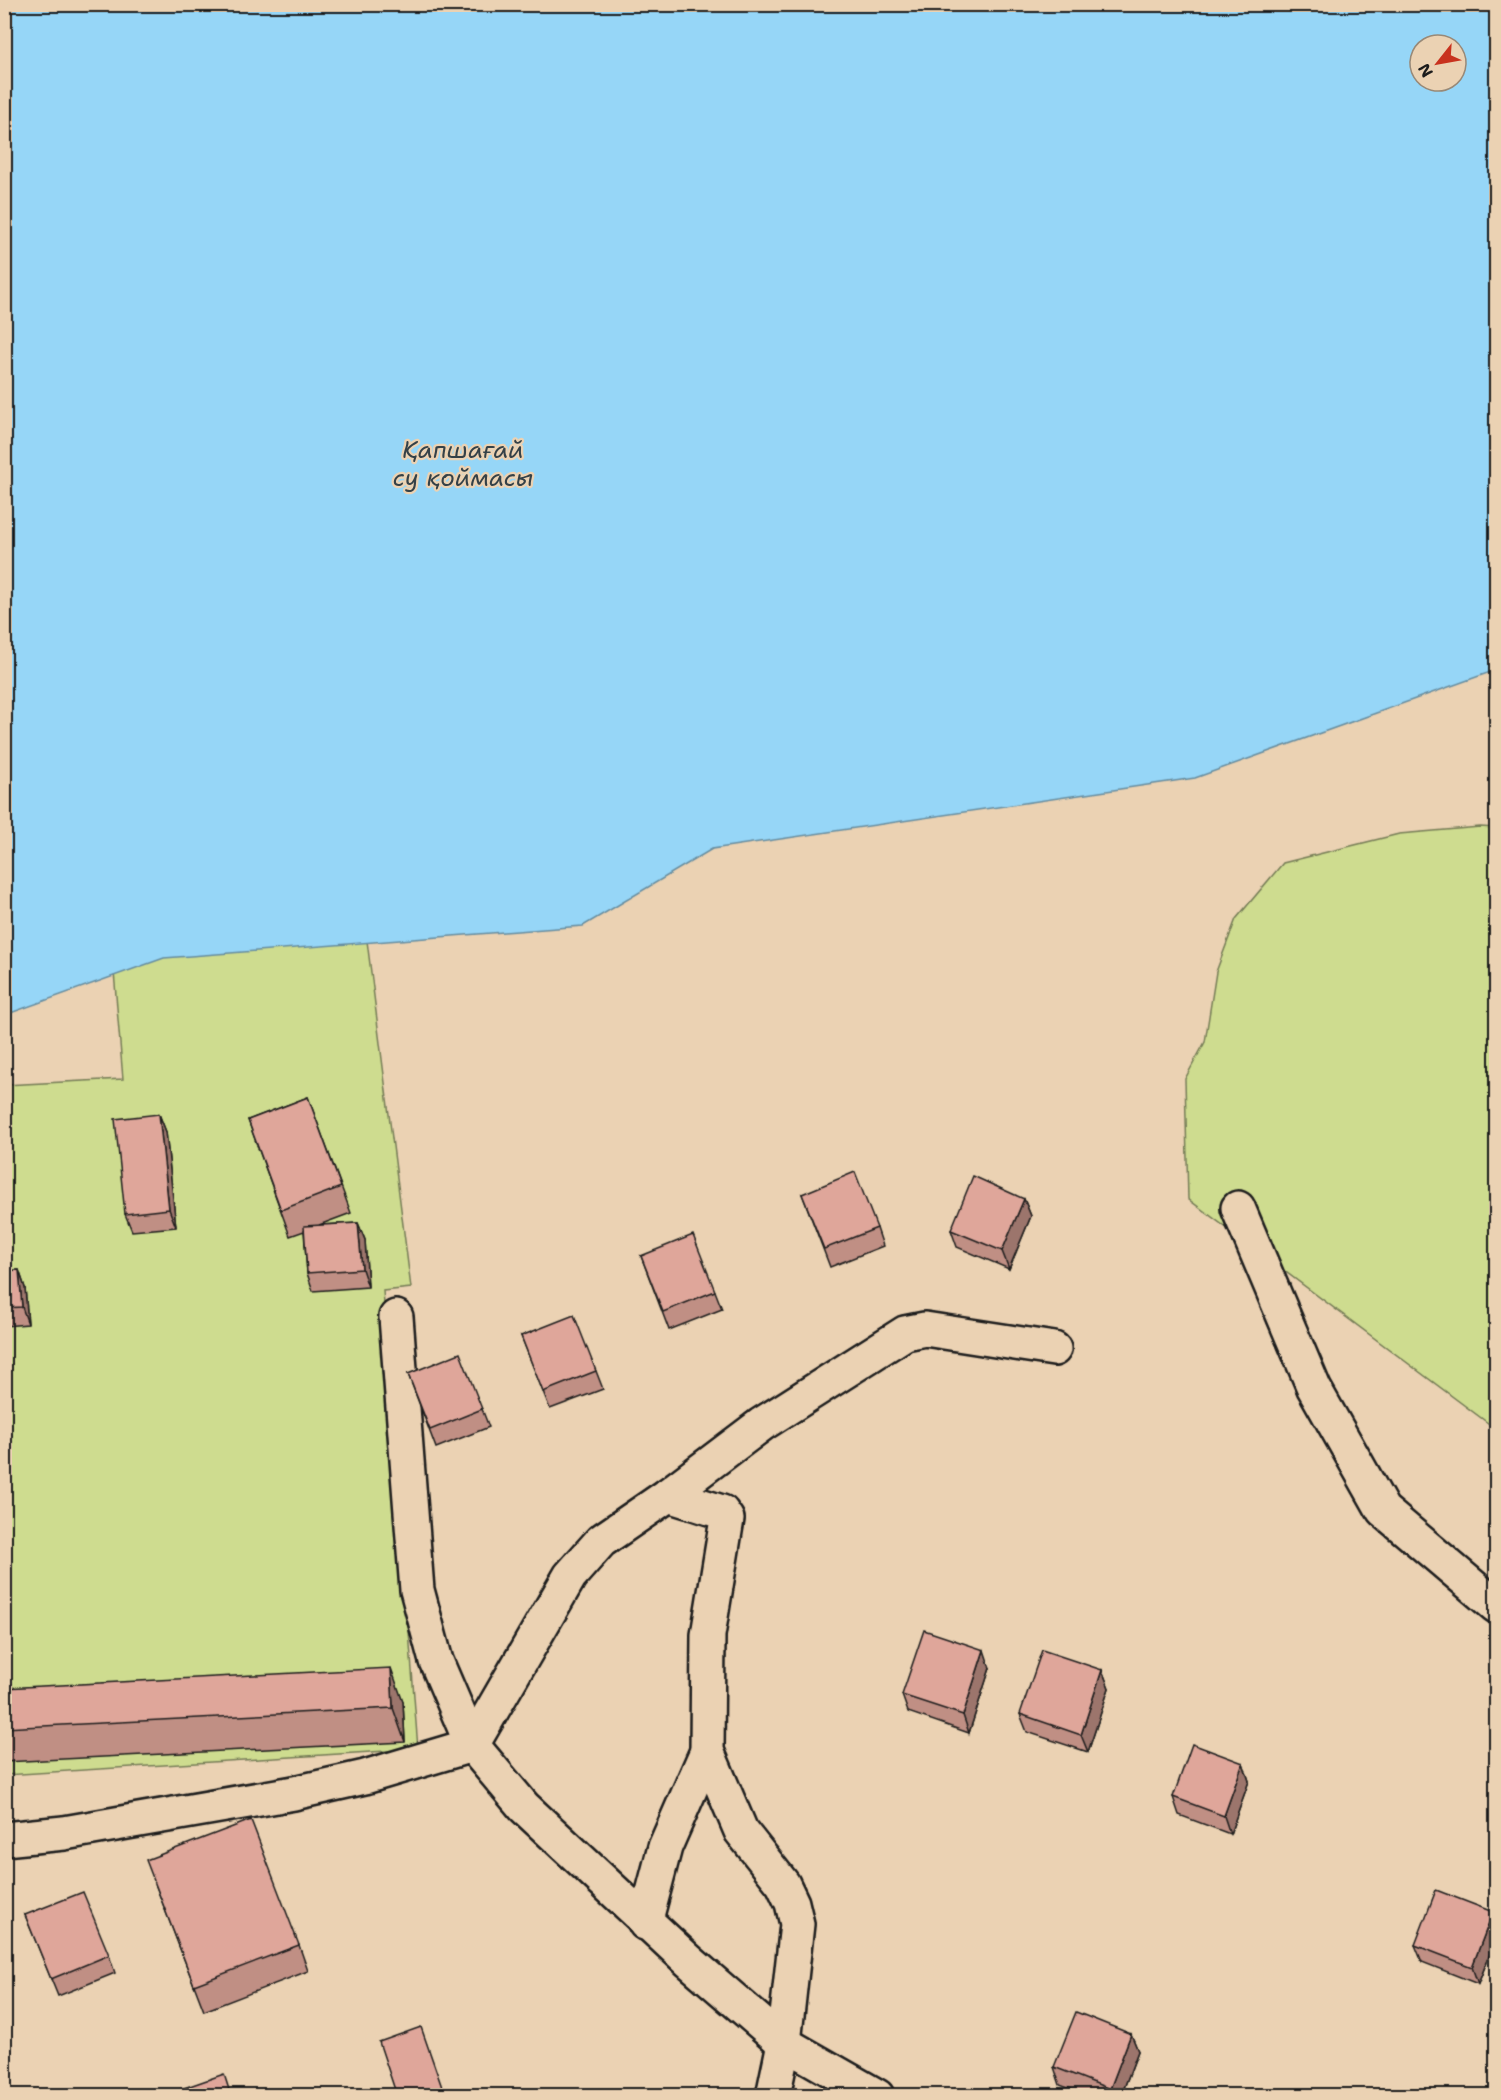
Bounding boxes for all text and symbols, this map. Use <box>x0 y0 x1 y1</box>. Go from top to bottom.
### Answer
north arrow <box>1408 33 1468 93</box>
text: N <box>1413 60 1438 81</box>
water label: Қапшағай су қоймасы <box>393 434 533 494</box>

